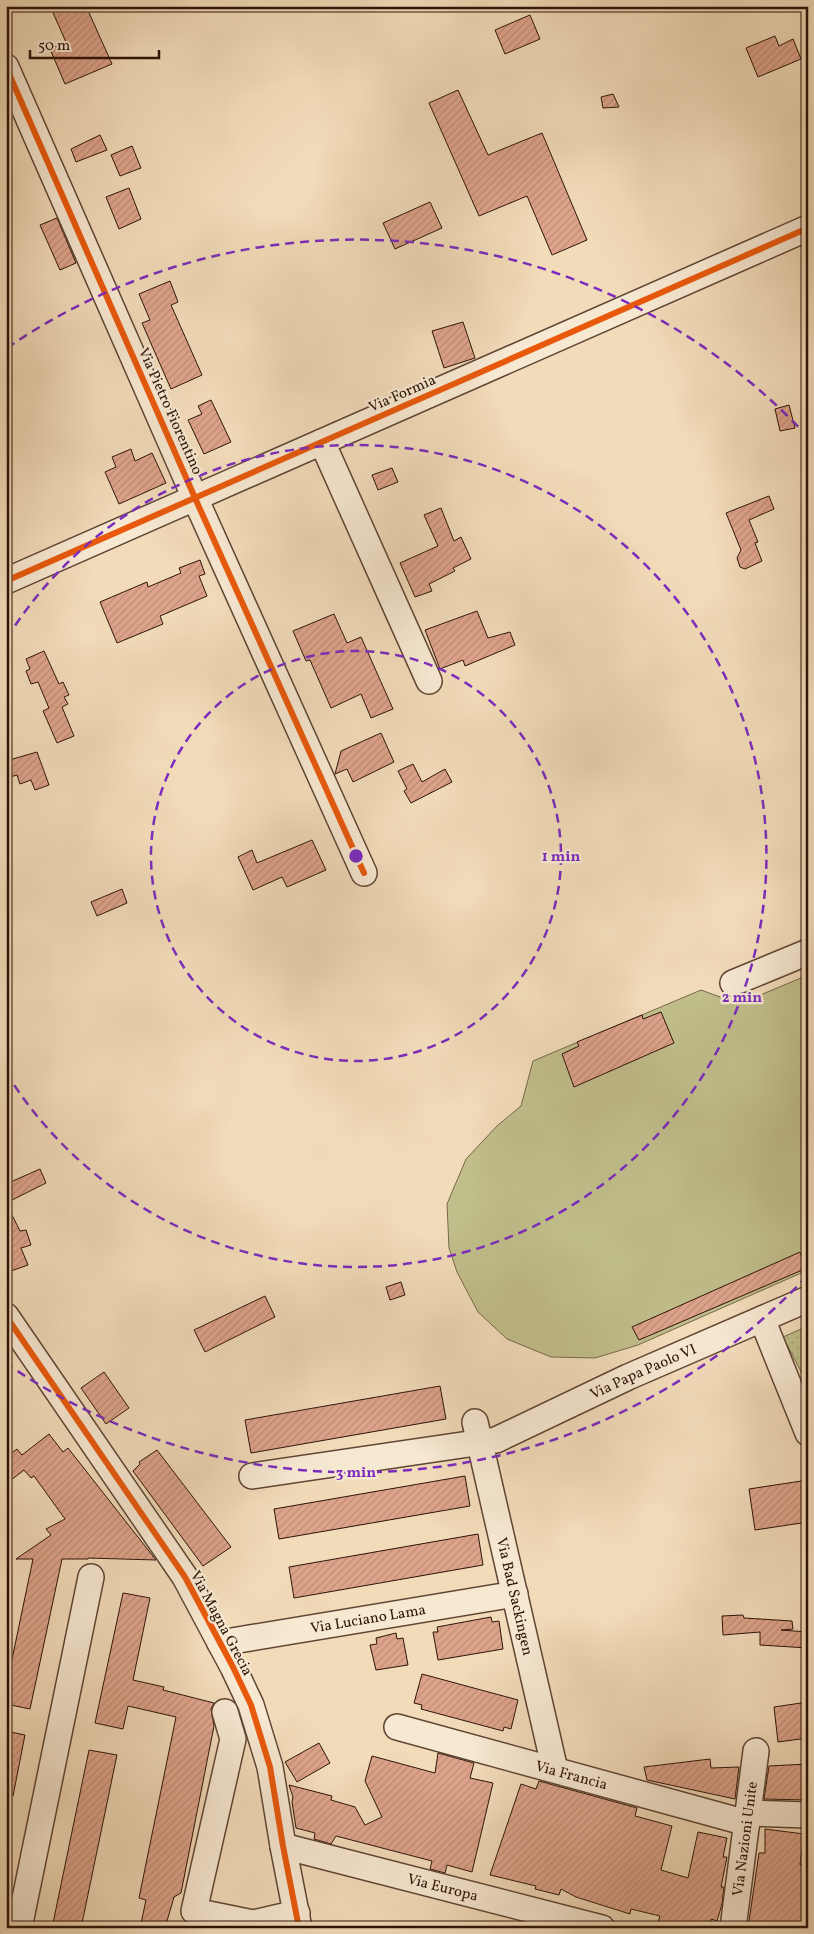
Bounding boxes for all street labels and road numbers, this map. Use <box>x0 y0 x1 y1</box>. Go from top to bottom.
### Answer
street label: Via Pietro Fiorentino <box>132 345 207 478</box>
street label: Via Formia <box>366 370 440 419</box>
street label: Via Papa Paolo VI <box>587 1340 700 1406</box>
street label: Via Bad Sackingen <box>490 1536 537 1658</box>
street label: Via Magna Grecia <box>184 1568 257 1680</box>
street label: Via Luciano Lama <box>309 1600 428 1640</box>
street label: Via Francia <box>533 1756 610 1796</box>
street label: Via Nazioni Unite <box>728 1780 764 1898</box>
street label: Via Europa <box>405 1869 480 1908</box>

